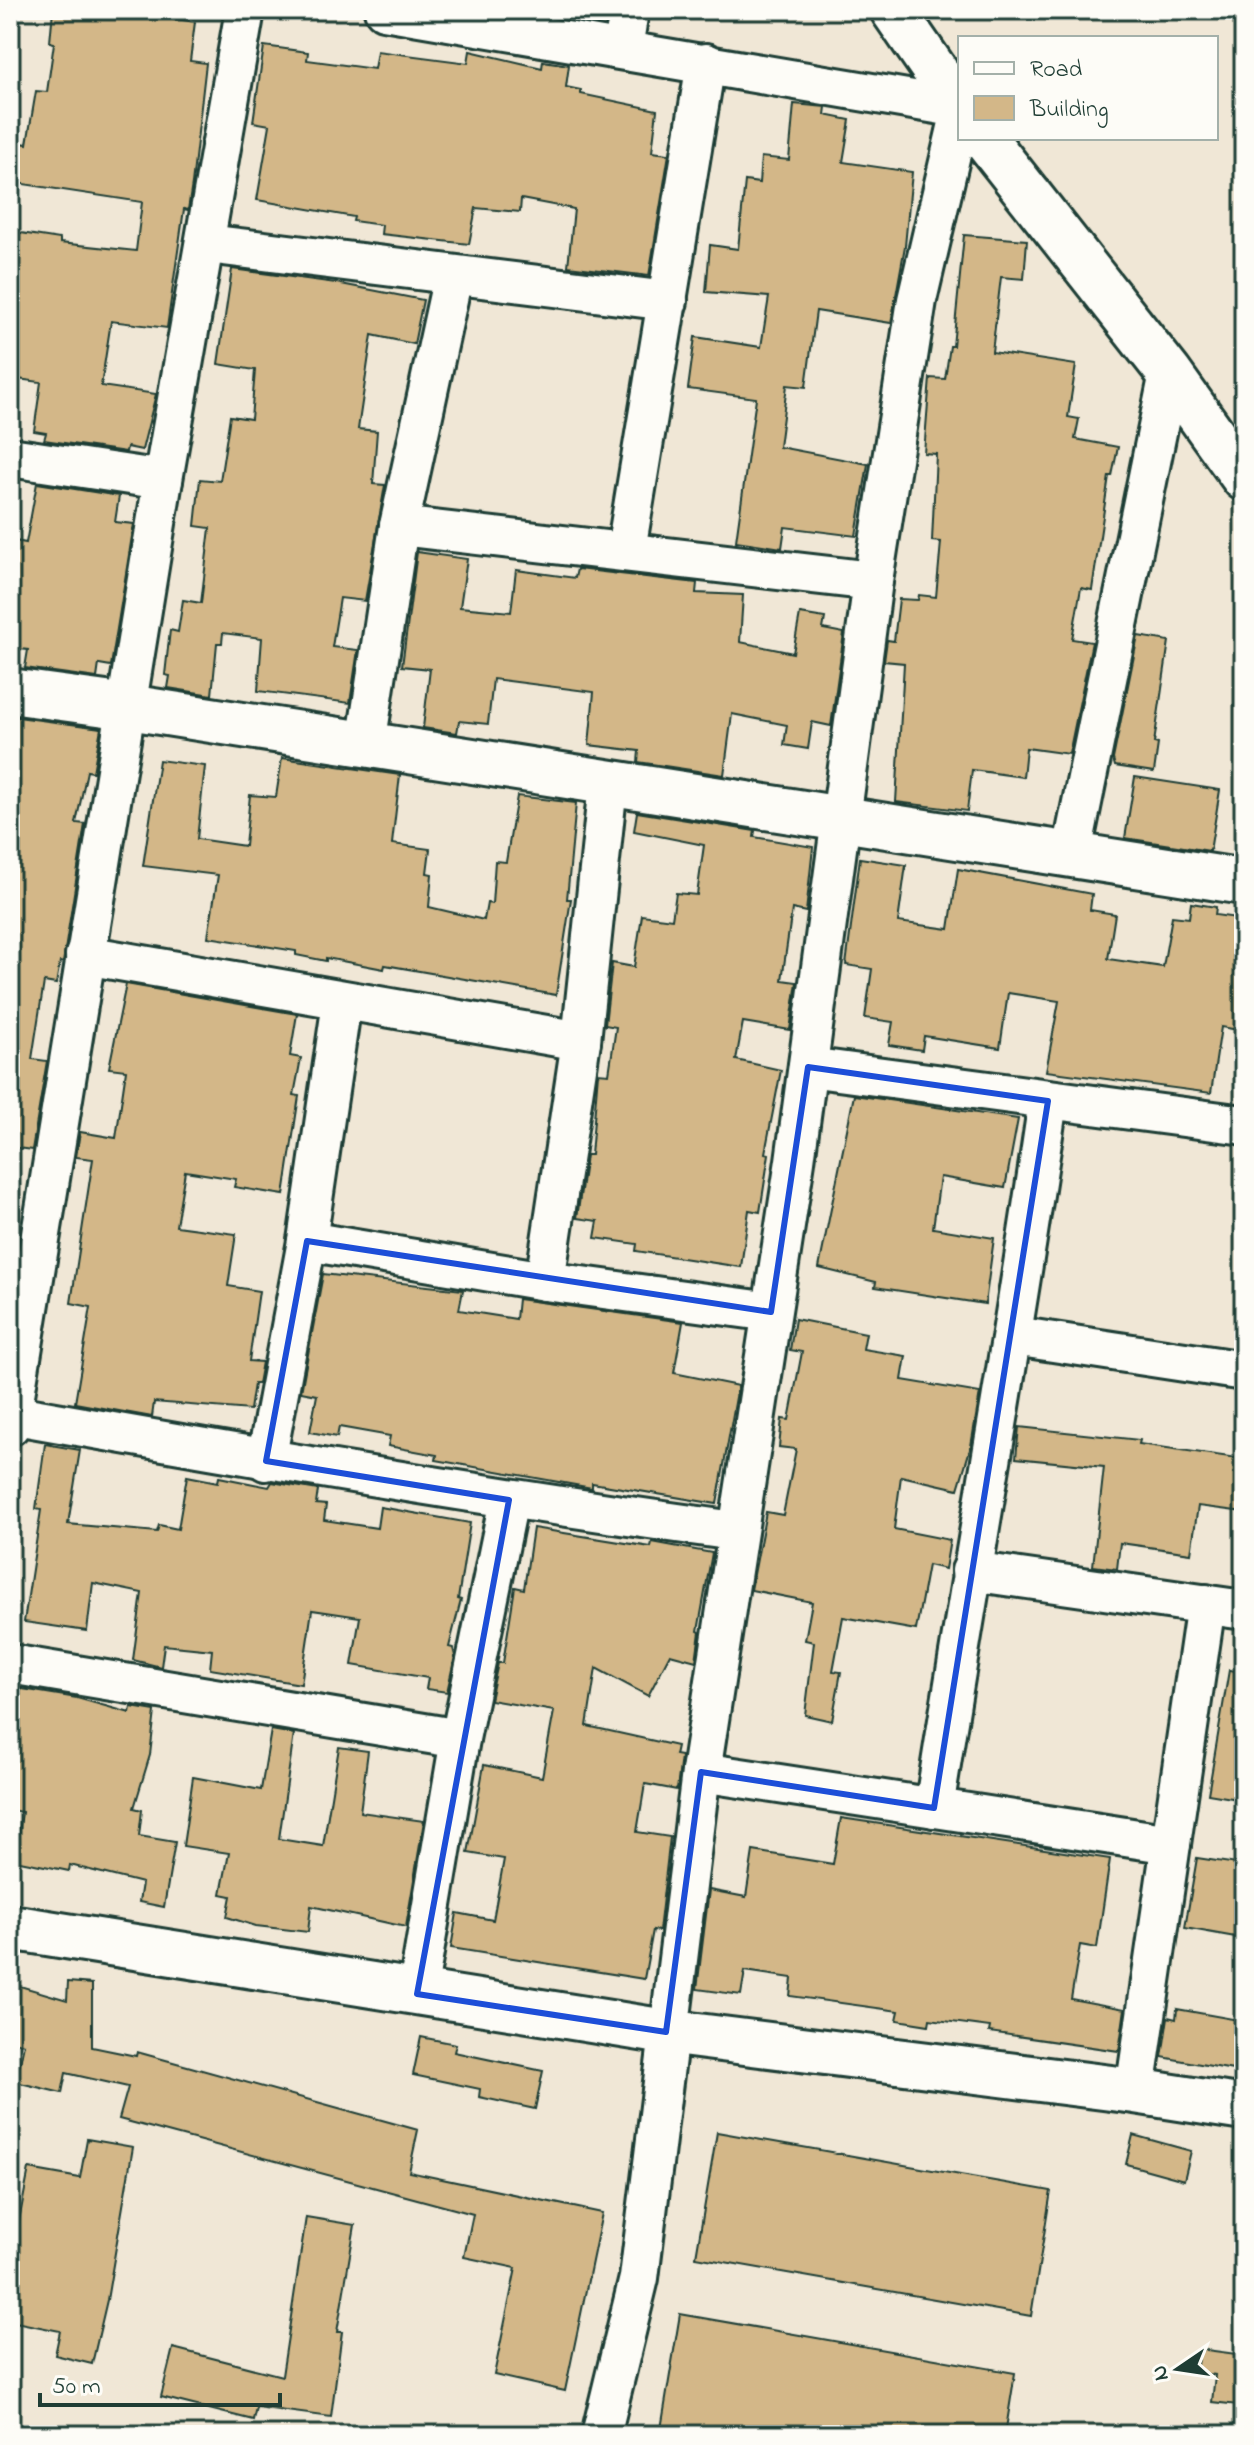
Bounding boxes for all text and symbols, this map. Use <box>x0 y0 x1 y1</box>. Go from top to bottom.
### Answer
legend <box>958 36 1218 140</box>
text: Road <box>1030 53 1083 88</box>
text: Building <box>1029 93 1109 128</box>
north arrow <box>1138 2329 1218 2409</box>
scale bar <box>40 2357 280 2407</box>
text: N <box>1144 2362 1179 2384</box>
text: 50 m <box>52 2370 101 2405</box>

